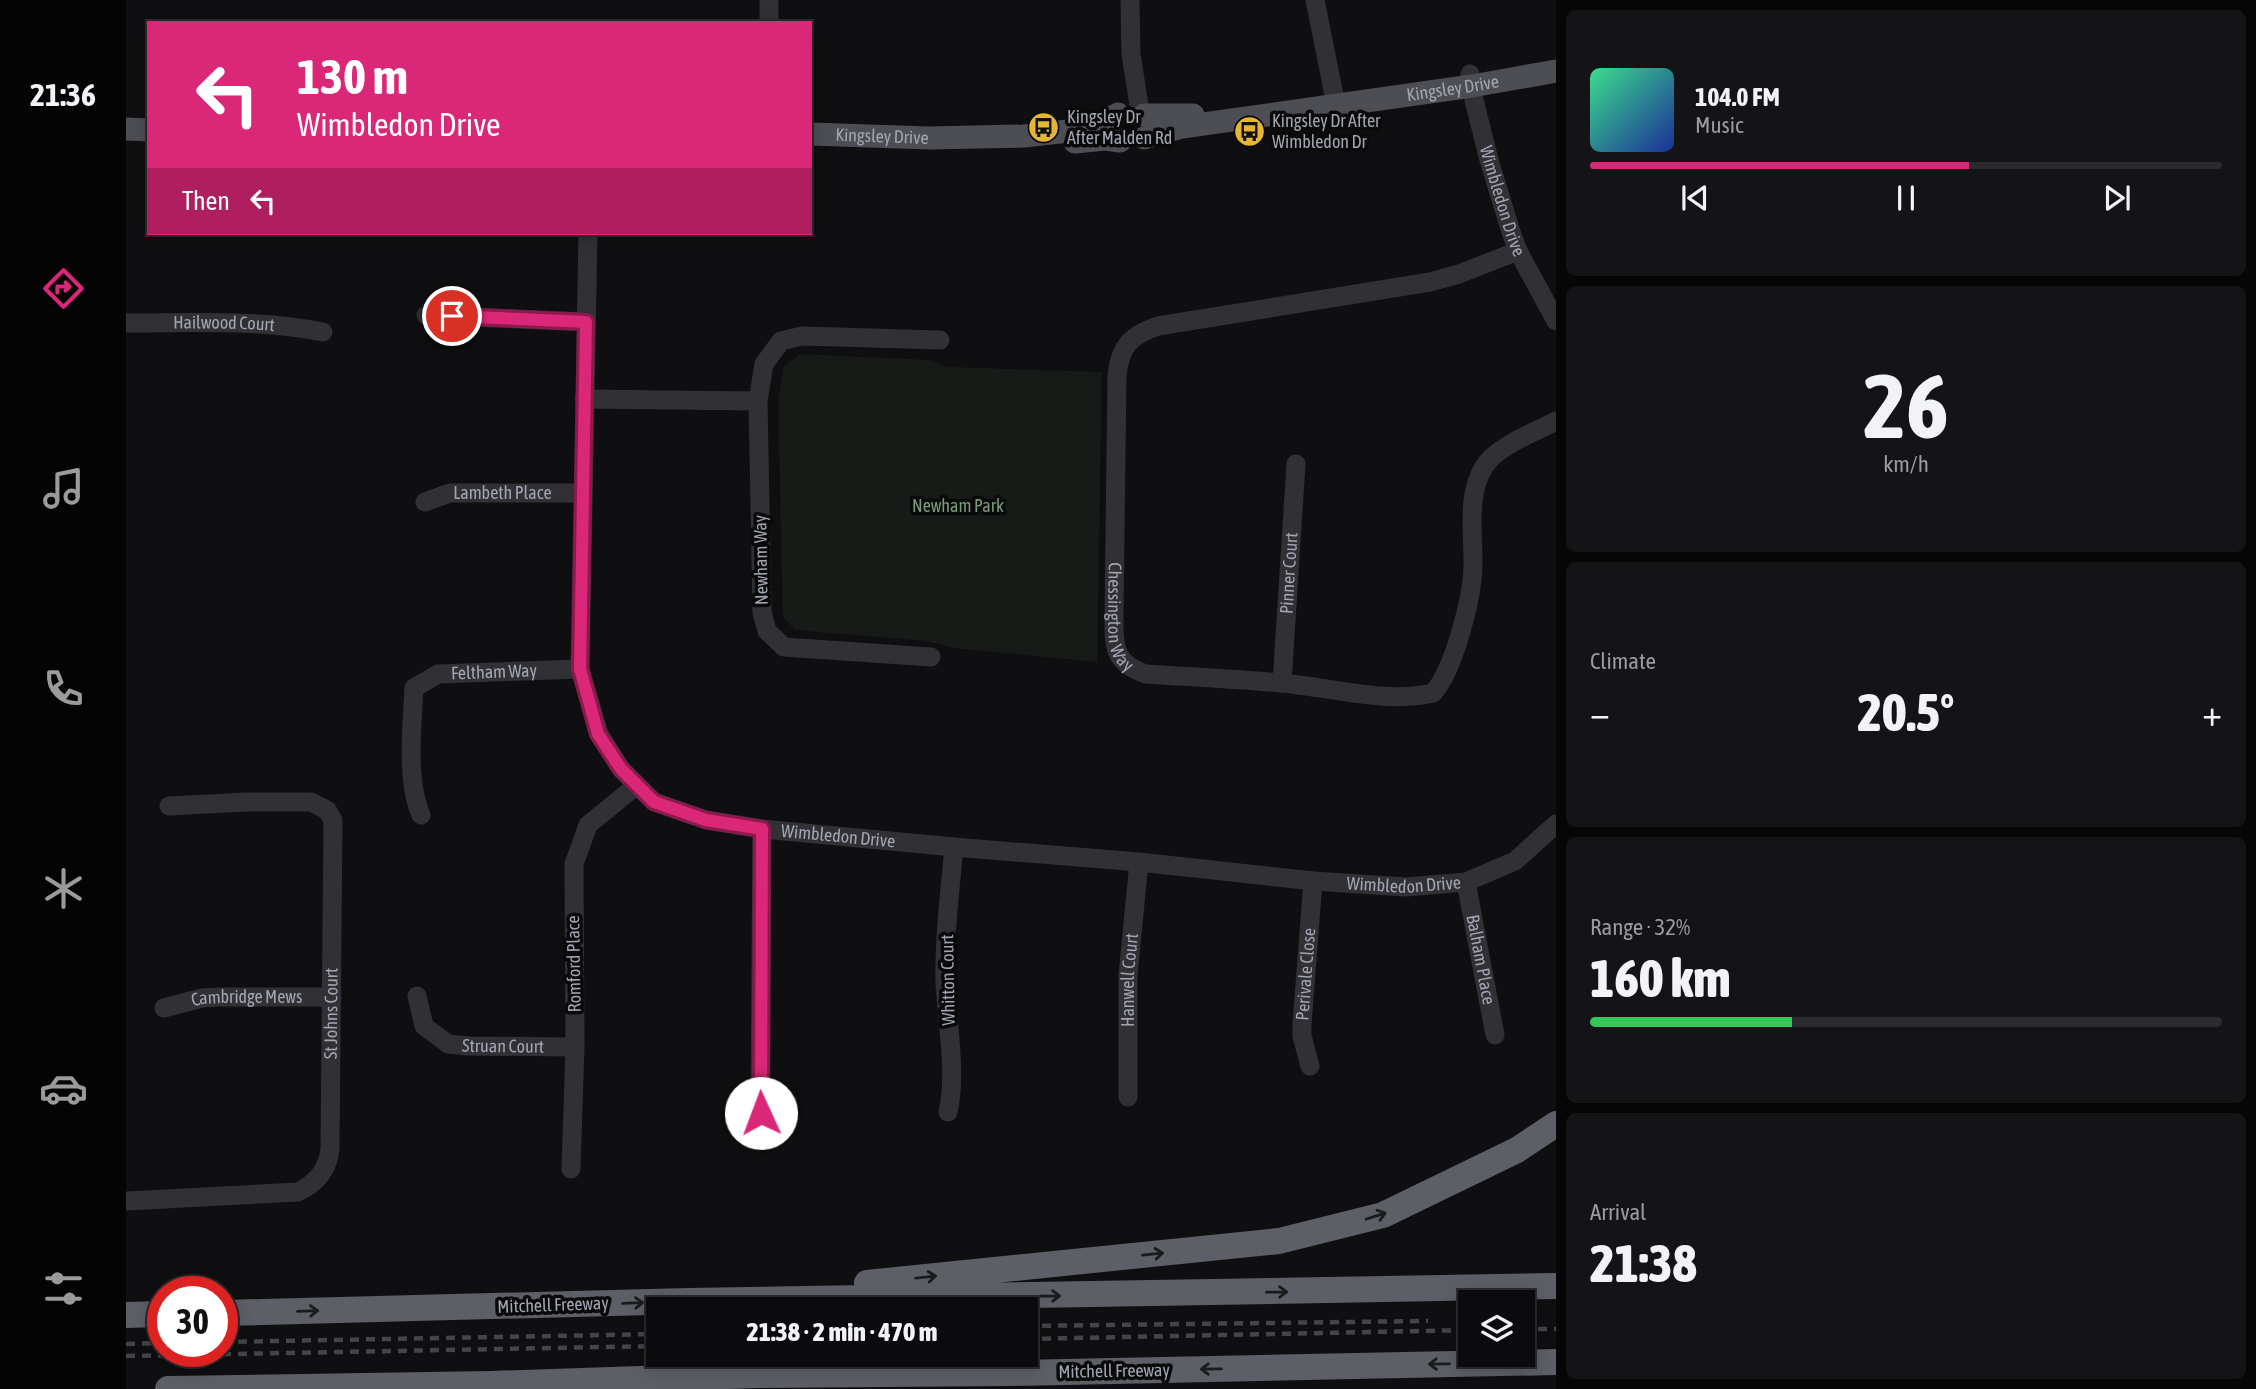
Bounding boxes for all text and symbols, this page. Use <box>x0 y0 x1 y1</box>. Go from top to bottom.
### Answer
text: 130 m <box>297 48 408 104</box>
icon: left <box>182 49 273 140</box>
street label: Kingsley Drive <box>1405 70 1501 105</box>
text: 21:36 <box>30 76 96 113</box>
text: 104.0 FM <box>1695 82 1780 112</box>
text: Wimbledon Drive <box>297 106 501 143</box>
place label: Kingsley Dr After Malden Rd <box>1067 106 1172 148</box>
bus stop icon: Kingsley Dr After Malden Rd <box>1027 110 1061 144</box>
place label: Kingsley Dr After Wimbledon Dr <box>1272 110 1381 152</box>
text: Music <box>1695 112 1743 138</box>
bus stop icon: Kingsley Dr After Wimbledon Dr <box>1232 114 1266 148</box>
street label: Kingsley Drive <box>835 124 929 148</box>
street label: Wimbledon Drive <box>1476 143 1530 260</box>
icon: previous <box>1676 179 1714 217</box>
icon: pause <box>1887 179 1925 217</box>
icon: next <box>2098 179 2136 217</box>
icon: left <box>244 182 282 220</box>
text: Then <box>182 186 230 216</box>
icon: directions <box>39 264 88 313</box>
pin <box>422 286 482 346</box>
icon: arrive <box>433 297 471 335</box>
street label: Hailwood Court <box>173 311 276 335</box>
text: 26 <box>1863 353 1949 457</box>
text: km/h <box>1883 451 1929 477</box>
icon: music <box>39 464 88 513</box>
street label: Lambeth Place <box>453 482 552 503</box>
park label: Newham Park <box>912 495 1004 516</box>
street label: Newham Way <box>749 515 772 605</box>
street label: Pinner Court <box>1275 532 1302 615</box>
street label: Chessington Way <box>1104 562 1138 676</box>
text: Climate <box>1590 648 1656 674</box>
street label: Feltham Way <box>451 660 537 684</box>
icon: phone <box>39 664 88 713</box>
text: 20.5° <box>1858 682 1954 742</box>
text: − <box>1590 691 1610 734</box>
text: + <box>2202 691 2222 734</box>
street label: Wimbledon Drive <box>780 820 896 851</box>
icon: climate <box>39 864 88 913</box>
street label: Wimbledon Drive <box>1346 871 1462 897</box>
street label: Balham Place <box>1462 913 1500 1006</box>
text: Range · 32% <box>1590 914 1690 940</box>
street label: Romford Place <box>562 915 585 1013</box>
street label: Perivale Close <box>1291 927 1319 1021</box>
street label: Hanwell Court <box>1117 932 1142 1027</box>
street label: Whitton Court <box>936 934 959 1026</box>
text: 160 km <box>1590 948 1731 1008</box>
street label: St Johns Court <box>320 968 342 1059</box>
street label: Cambridge Mews <box>189 986 302 1010</box>
street label: Struan Court <box>461 1034 544 1057</box>
icon: car <box>39 1064 88 1113</box>
position arrow <box>724 1076 798 1150</box>
text: Arrival <box>1590 1199 1646 1225</box>
one-way arrow <box>1365 1208 1387 1221</box>
text: 21:38 <box>1590 1233 1697 1293</box>
one-way arrow <box>1141 1247 1163 1260</box>
icon: filters <box>39 1264 88 1313</box>
one-way arrow <box>914 1270 937 1283</box>
speed limit sign: 30 <box>147 1276 238 1367</box>
one-way arrow <box>1266 1285 1289 1299</box>
one-way arrow <box>1038 1289 1061 1302</box>
map controls <box>1458 1290 1535 1367</box>
button: layers <box>1458 1290 1535 1367</box>
street label: Mitchell Freeway <box>497 1292 609 1317</box>
one-way arrow <box>621 1296 644 1309</box>
one-way arrow <box>296 1305 319 1318</box>
text: 21:38 · 2 min · 470 m <box>747 1317 937 1347</box>
one-way arrow <box>1428 1357 1451 1371</box>
street label: Mitchell Freeway <box>1058 1359 1170 1382</box>
one-way arrow <box>1200 1362 1223 1376</box>

